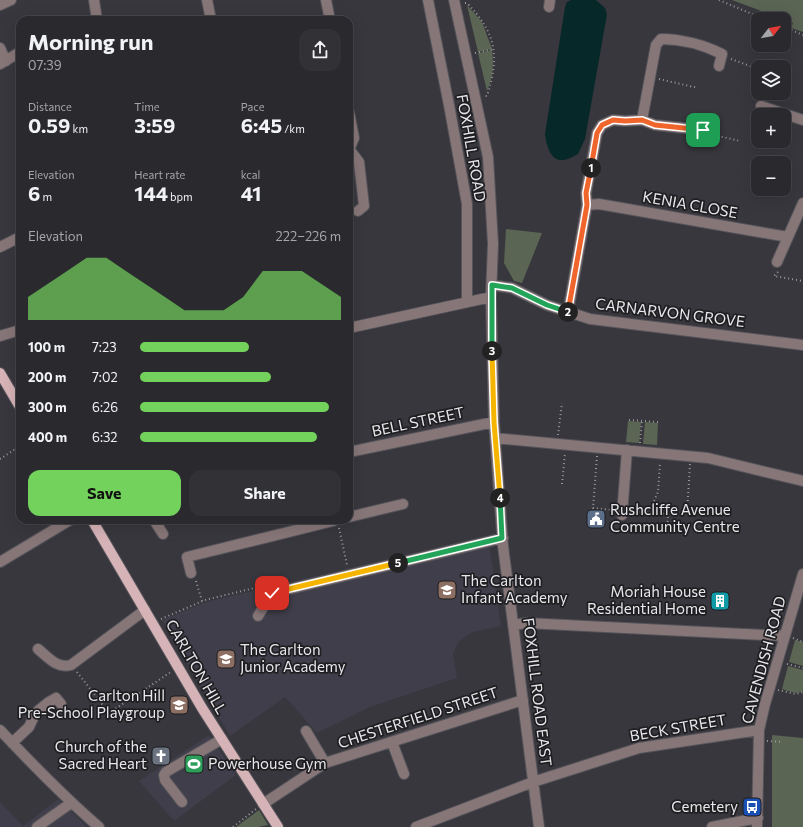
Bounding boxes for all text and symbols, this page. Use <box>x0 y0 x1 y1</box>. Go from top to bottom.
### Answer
north arrow <box>751 12 791 52</box>
map controls <box>751 12 791 196</box>
text: Morning run <box>28 28 154 55</box>
button: share <box>299 29 341 71</box>
text: 07:39 <box>28 57 62 73</box>
button: layers <box>751 60 791 100</box>
street label: FOXHILL ROAD <box>454 93 490 203</box>
text: Distance <box>28 100 72 113</box>
text: Time <box>134 100 160 113</box>
text: Pace <box>241 100 265 113</box>
button: + <box>751 108 791 148</box>
text: 0.59 <box>28 113 70 137</box>
text: 3:59 <box>134 113 175 137</box>
text: 6:45 <box>241 113 282 137</box>
pin <box>686 113 720 147</box>
icon: arrive <box>692 119 714 141</box>
text: km <box>70 122 88 135</box>
text: /km <box>282 122 305 135</box>
button: − <box>751 156 791 196</box>
pin: 1 <box>581 158 601 178</box>
text: 1 <box>589 161 593 174</box>
text: Elevation <box>28 168 74 181</box>
text: Heart rate <box>134 168 185 181</box>
text: kcal <box>241 168 260 181</box>
text: 6 <box>28 181 40 205</box>
text: 144 <box>134 181 168 205</box>
text: 41 <box>241 181 261 205</box>
street label: KENIA CLOSE <box>641 187 739 221</box>
text: m <box>40 190 52 203</box>
text: bpm <box>168 190 193 203</box>
text: Elevation <box>28 228 83 244</box>
text: 222–226 m <box>276 228 341 244</box>
street label: CARNARVON GROVE <box>594 294 746 330</box>
pin: 2 <box>558 302 578 322</box>
text: 2 <box>565 305 571 318</box>
text: 100 m <box>28 339 65 355</box>
text: 7:23 <box>92 339 117 355</box>
pin: 3 <box>482 341 502 361</box>
text: 3 <box>489 344 495 357</box>
text: 200 m <box>28 369 66 385</box>
text: 7:02 <box>92 369 118 385</box>
text: 300 m <box>28 399 67 415</box>
text: 6:26 <box>92 399 118 415</box>
street label: BELL STREET <box>370 402 466 440</box>
text: 400 m <box>28 429 67 445</box>
text: 6:32 <box>92 429 118 445</box>
button: Save <box>28 470 181 516</box>
button: Share <box>189 470 341 516</box>
pin: 4 <box>490 488 510 508</box>
text: 4 <box>497 491 503 504</box>
place label: Rushcliffe Avenue Community Centre <box>610 500 740 535</box>
public building icon: Rushcliffe Avenue Community Centre <box>585 508 607 530</box>
pin: 5 <box>388 553 408 573</box>
text: 5 <box>395 556 401 569</box>
place label: The Carlton Infant Academy <box>461 571 568 606</box>
pin <box>255 576 289 610</box>
school or university icon: The Carlton Infant Academy <box>436 579 458 601</box>
icon: check <box>261 582 283 604</box>
place label: Moriah House Residential Home <box>587 582 706 617</box>
building icon: Moriah House Residential Home <box>709 590 731 612</box>
street label: CAVENDISH ROAD <box>737 594 789 725</box>
street label: CARLTON HILL <box>163 616 231 717</box>
street label: FOXHILL ROAD EAST <box>520 617 556 767</box>
place label: The Carlton Junior Academy <box>240 640 346 675</box>
school or university icon: The Carlton Junior Academy <box>215 648 237 670</box>
street label: CHESTERFIELD STREET <box>335 682 500 751</box>
place label: Carlton Hill Pre-School Playgroup <box>18 686 165 721</box>
school or university icon: Carlton Hill Pre-School Playgroup <box>168 694 190 716</box>
street label: BECK STREET <box>628 710 728 744</box>
place label: Church of the Sacred Heart <box>55 737 147 772</box>
church icon: Church of the Sacred Heart <box>150 745 172 767</box>
sports icon: Powerhouse Gym <box>183 753 205 775</box>
place label: Powerhouse Gym <box>208 754 327 772</box>
bus stop icon: Cemetery <box>741 796 763 818</box>
place label: Cemetery <box>671 797 738 815</box>

